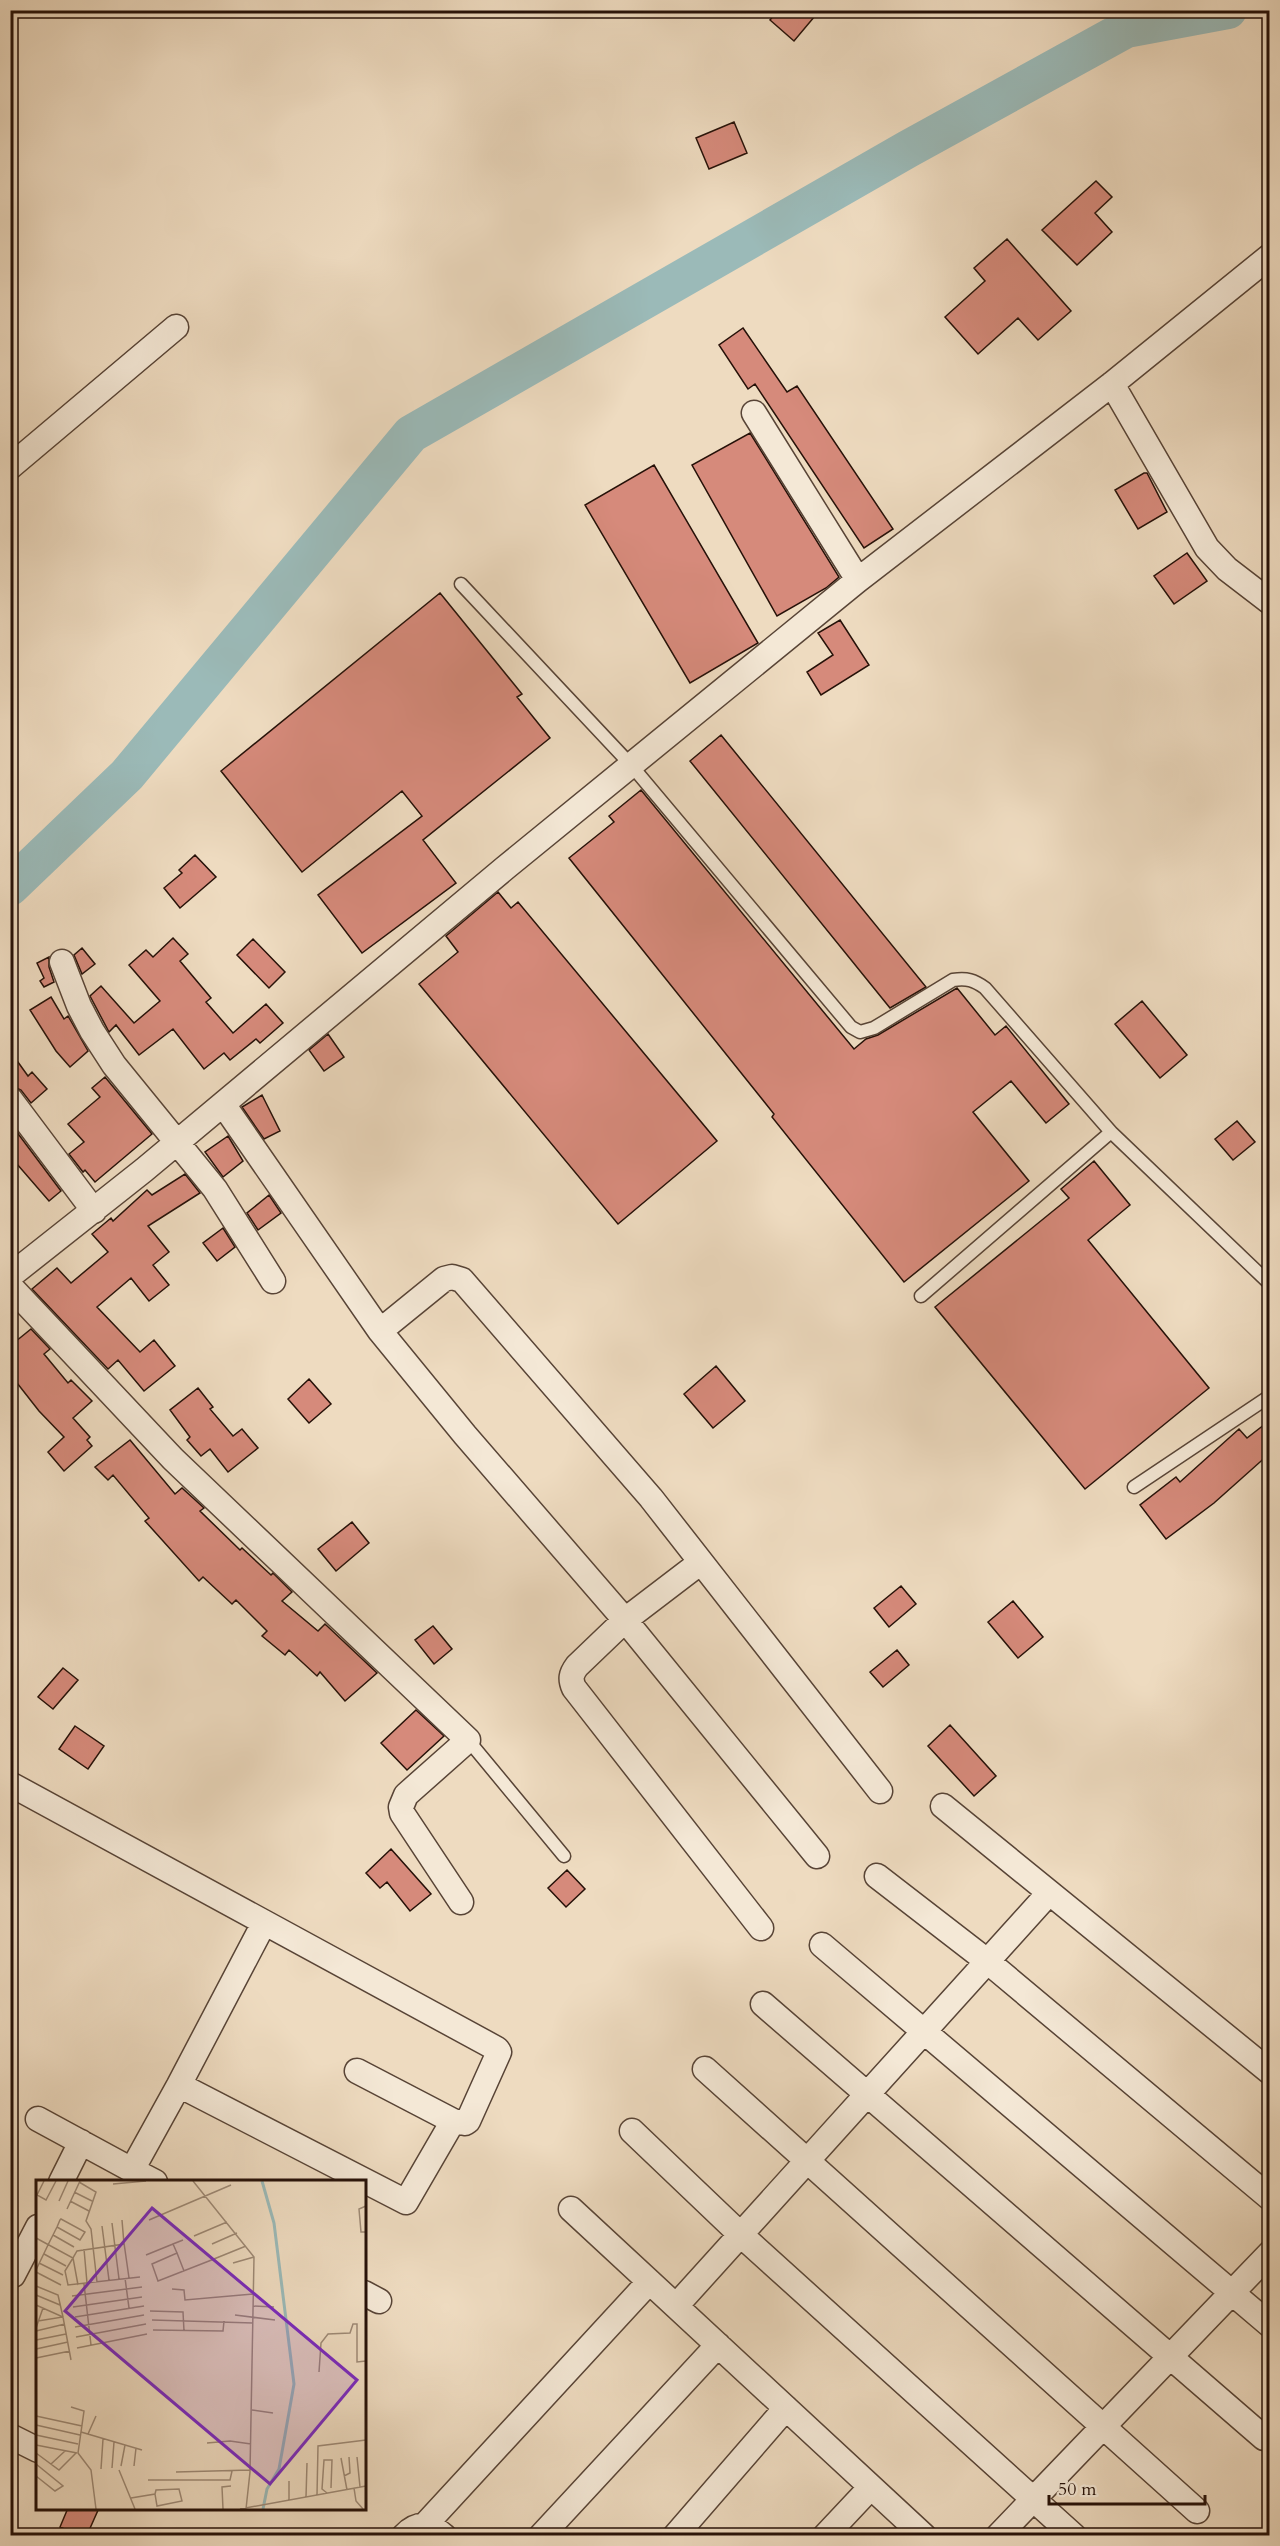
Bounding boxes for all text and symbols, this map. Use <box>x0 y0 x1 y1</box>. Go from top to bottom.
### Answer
inset map <box>36 2180 366 2510</box>
scale bar <box>1049 2468 1205 2506</box>
text: 50 m <box>1058 2477 1097 2502</box>

